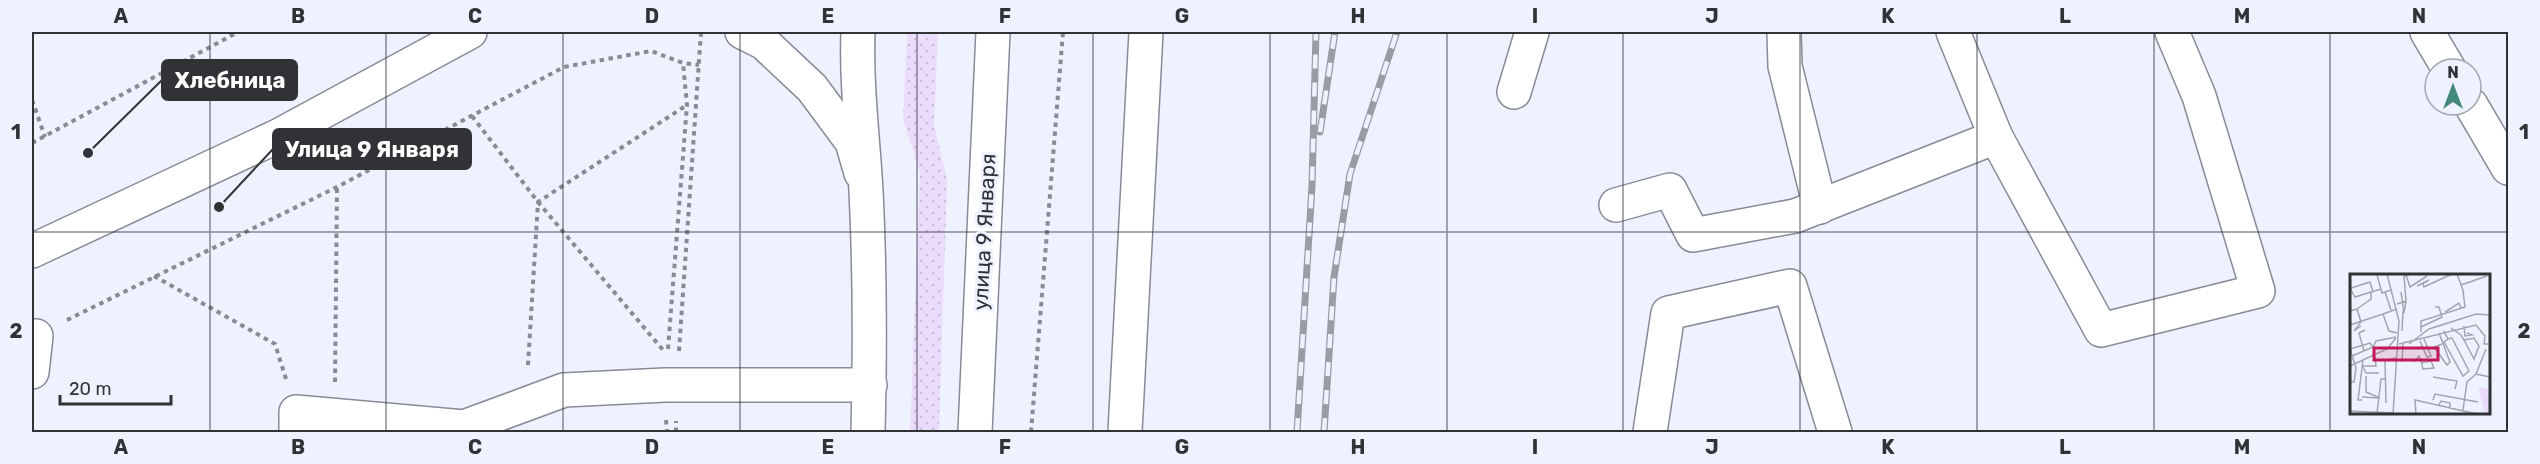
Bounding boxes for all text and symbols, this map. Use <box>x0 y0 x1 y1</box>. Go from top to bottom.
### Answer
text: A <box>114 4 129 28</box>
text: B <box>291 4 305 28</box>
text: C <box>468 4 482 28</box>
text: D <box>645 4 659 28</box>
text: E <box>822 4 834 28</box>
text: F <box>999 4 1011 28</box>
text: G <box>1175 4 1189 28</box>
text: H <box>1351 4 1365 28</box>
text: I <box>1532 4 1538 28</box>
text: J <box>1705 4 1719 28</box>
text: K <box>1881 4 1895 28</box>
text: L <box>2059 4 2071 28</box>
text: M <box>2234 4 2250 28</box>
text: N <box>2412 4 2426 28</box>
north arrow <box>2423 57 2483 117</box>
callout: Хлебница <box>162 60 297 100</box>
text: N <box>2447 63 2459 82</box>
text: Хлебница <box>175 67 286 94</box>
text: 1 <box>11 120 21 144</box>
text: 1 <box>2519 120 2529 144</box>
callout: Улица 9 Января <box>273 129 471 169</box>
text: Улица 9 Января <box>285 136 459 163</box>
street label: улица 9 Января <box>967 153 1001 311</box>
inset map <box>2350 274 2489 413</box>
text: 2 <box>10 319 23 343</box>
text: 2 <box>2518 319 2531 343</box>
scale bar <box>60 368 171 406</box>
text: 20 m <box>69 378 111 400</box>
text: A <box>114 435 129 459</box>
text: B <box>291 435 305 459</box>
text: C <box>468 435 482 459</box>
text: D <box>645 435 659 459</box>
text: E <box>822 435 834 459</box>
text: F <box>999 435 1011 459</box>
text: G <box>1175 435 1189 459</box>
text: H <box>1351 435 1365 459</box>
text: I <box>1532 435 1538 459</box>
text: J <box>1705 435 1719 459</box>
text: K <box>1881 435 1895 459</box>
text: L <box>2059 435 2071 459</box>
text: M <box>2234 435 2250 459</box>
text: N <box>2412 435 2426 459</box>

